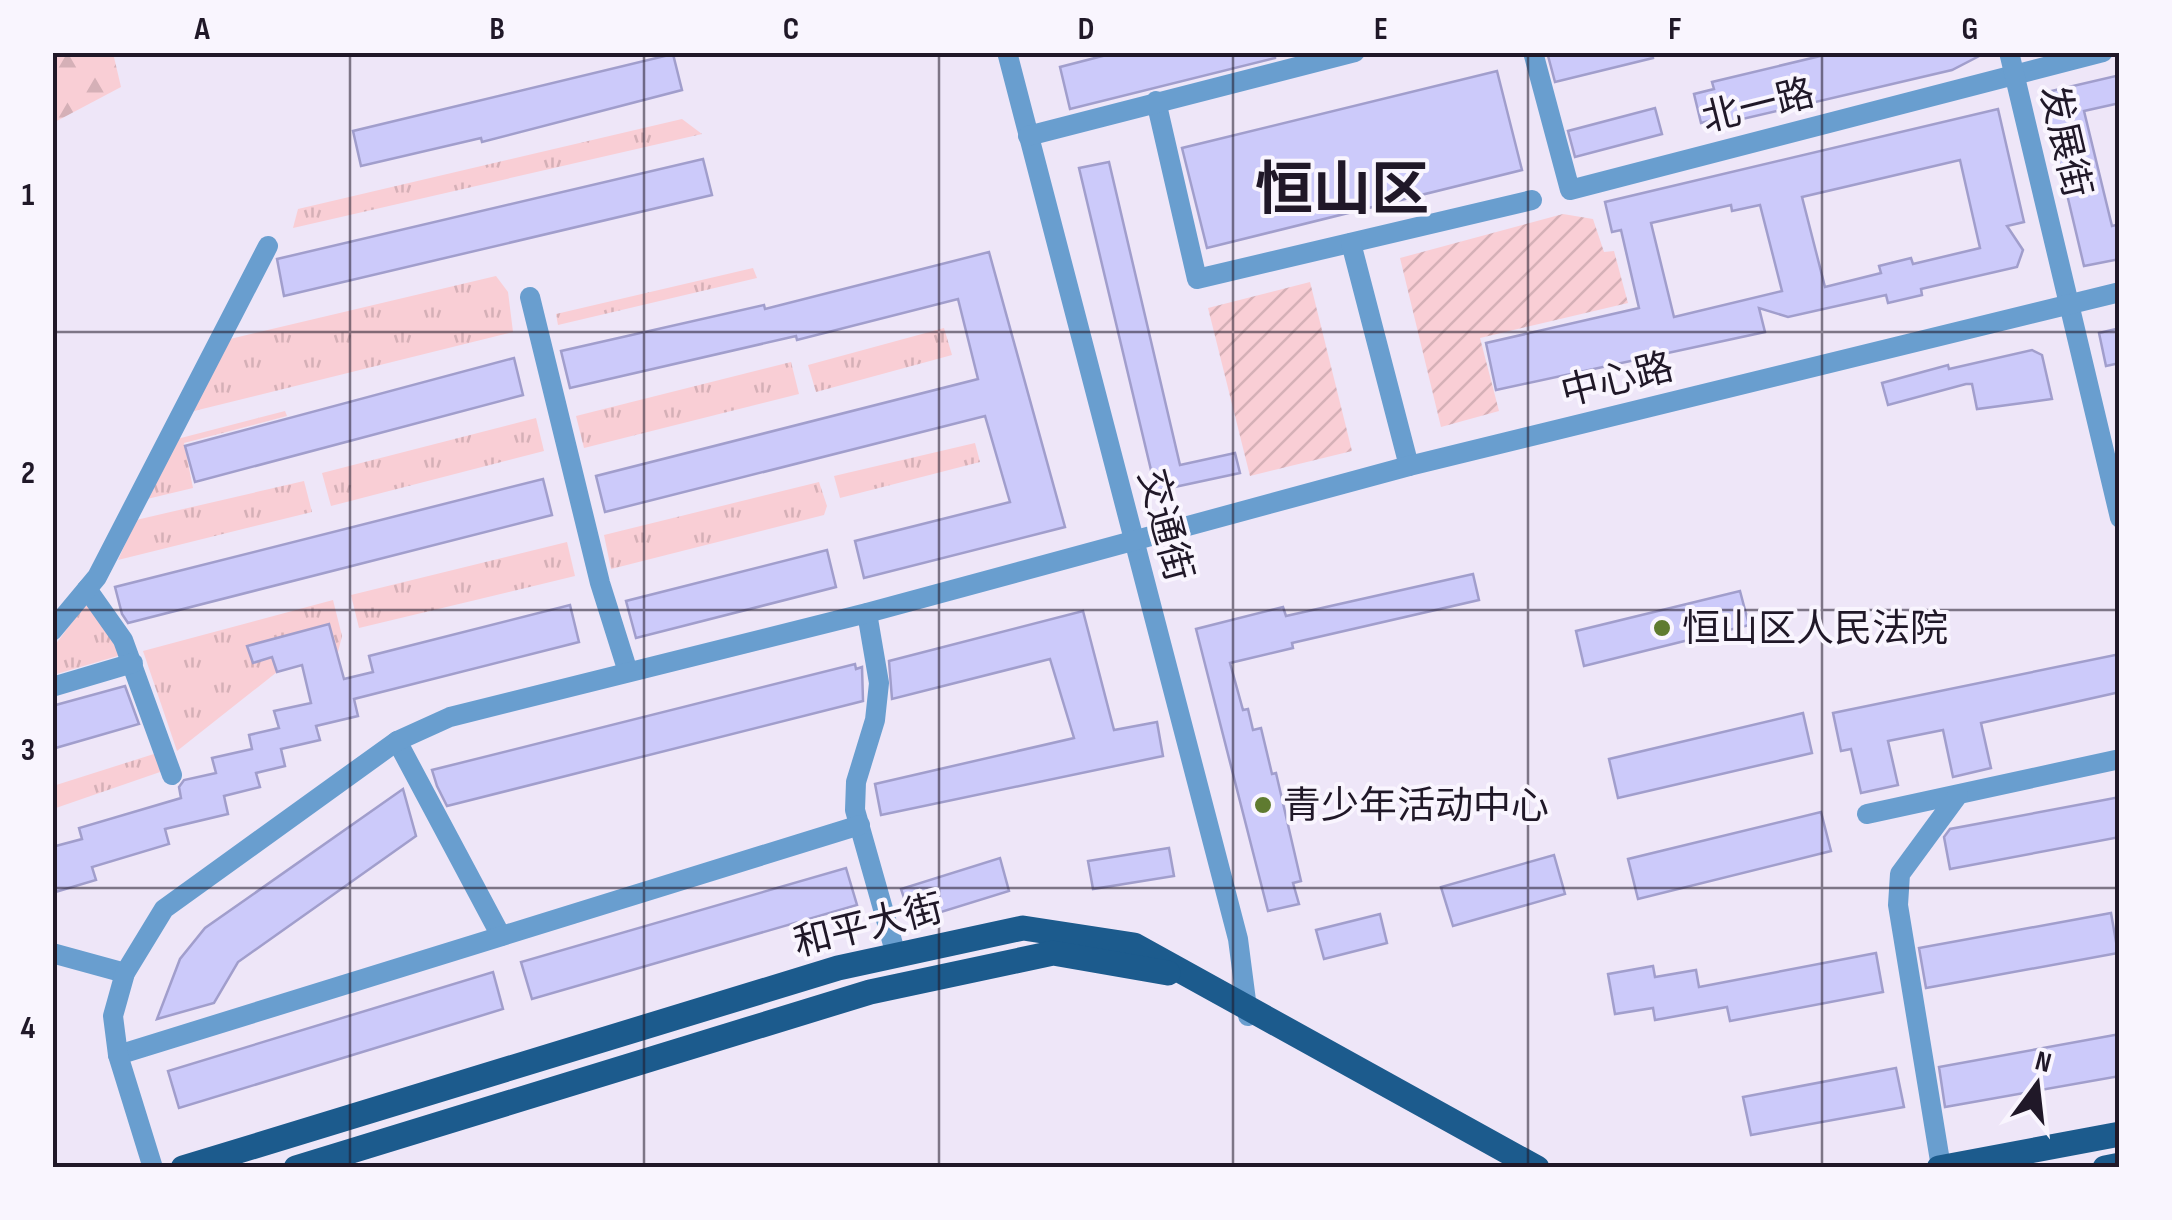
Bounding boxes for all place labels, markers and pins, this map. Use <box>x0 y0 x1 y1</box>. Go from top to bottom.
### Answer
place label: 恒山区人民法院 <box>1682 607 1948 652</box>
marker: 恒山区人民法院 <box>1651 617 1673 639</box>
place label: 青少年活动中心 <box>1283 784 1549 829</box>
marker: 青少年活动中心 <box>1252 794 1274 816</box>

